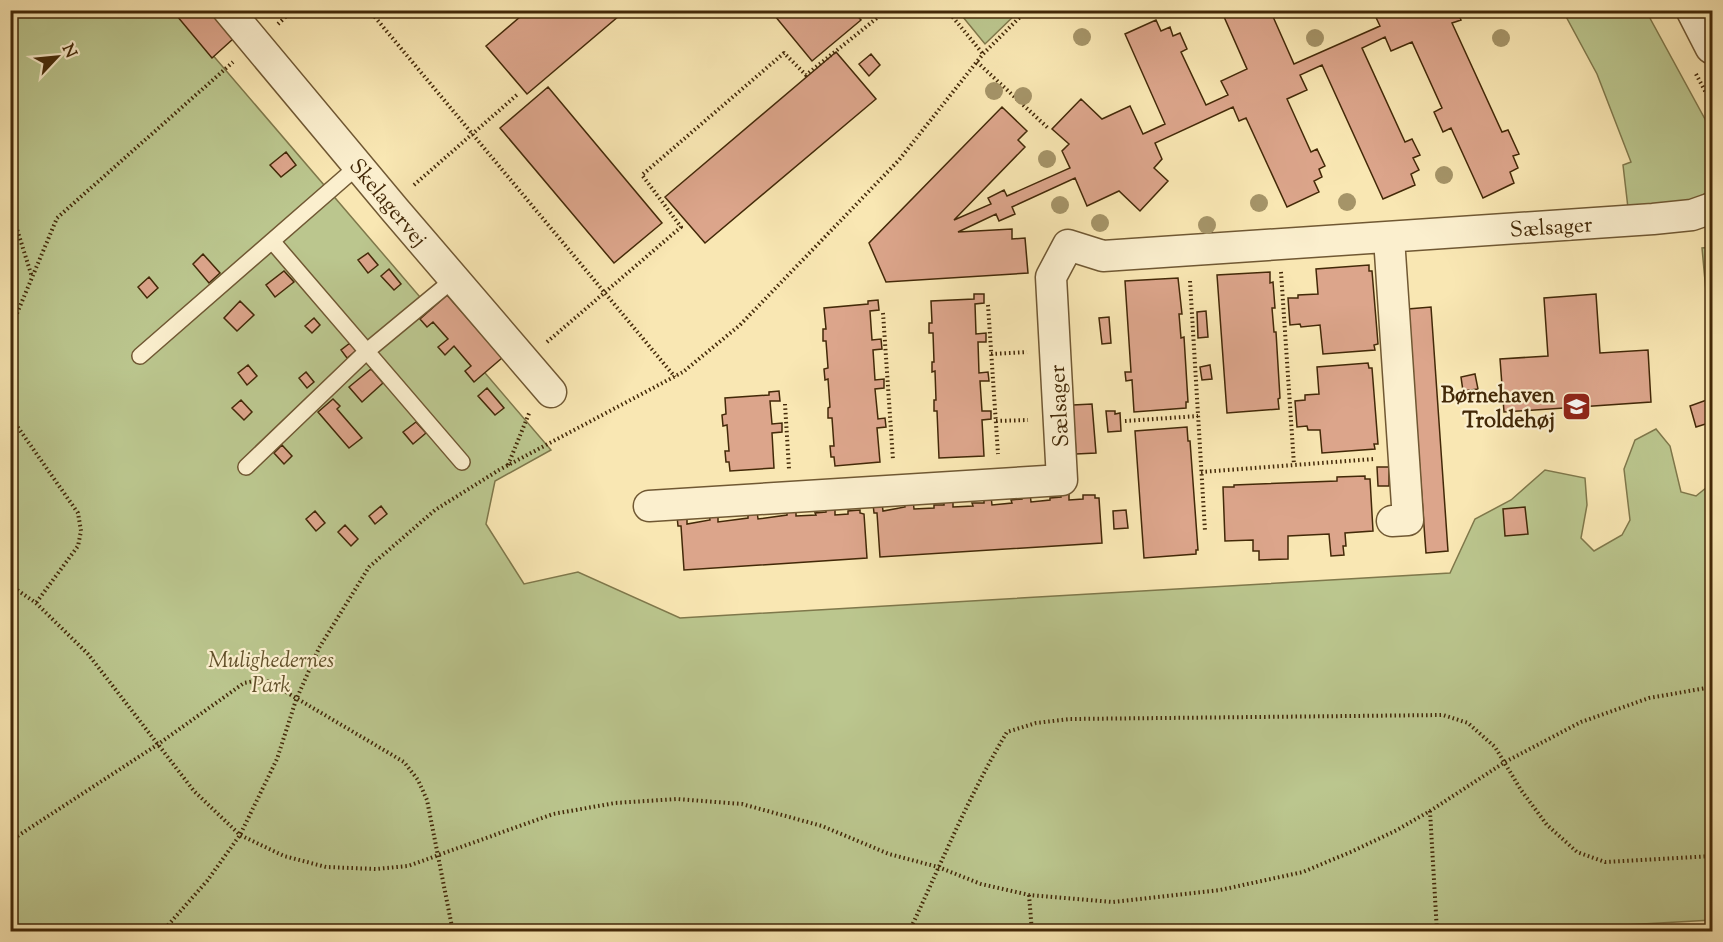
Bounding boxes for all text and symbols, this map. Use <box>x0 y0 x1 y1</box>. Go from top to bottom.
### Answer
north arrow <box>27 27 87 87</box>
text: N <box>55 41 81 63</box>
street label: Skelagervej <box>340 153 433 255</box>
street label: Sælsager <box>1509 210 1594 248</box>
street label: Sælsager <box>1043 364 1079 448</box>
place label: Børnehaven Troldehøj <box>1441 381 1555 438</box>
school or university icon: Børnehaven Troldehøj <box>1560 391 1592 423</box>
park label: Mulighedernes Park <box>208 646 334 703</box>

